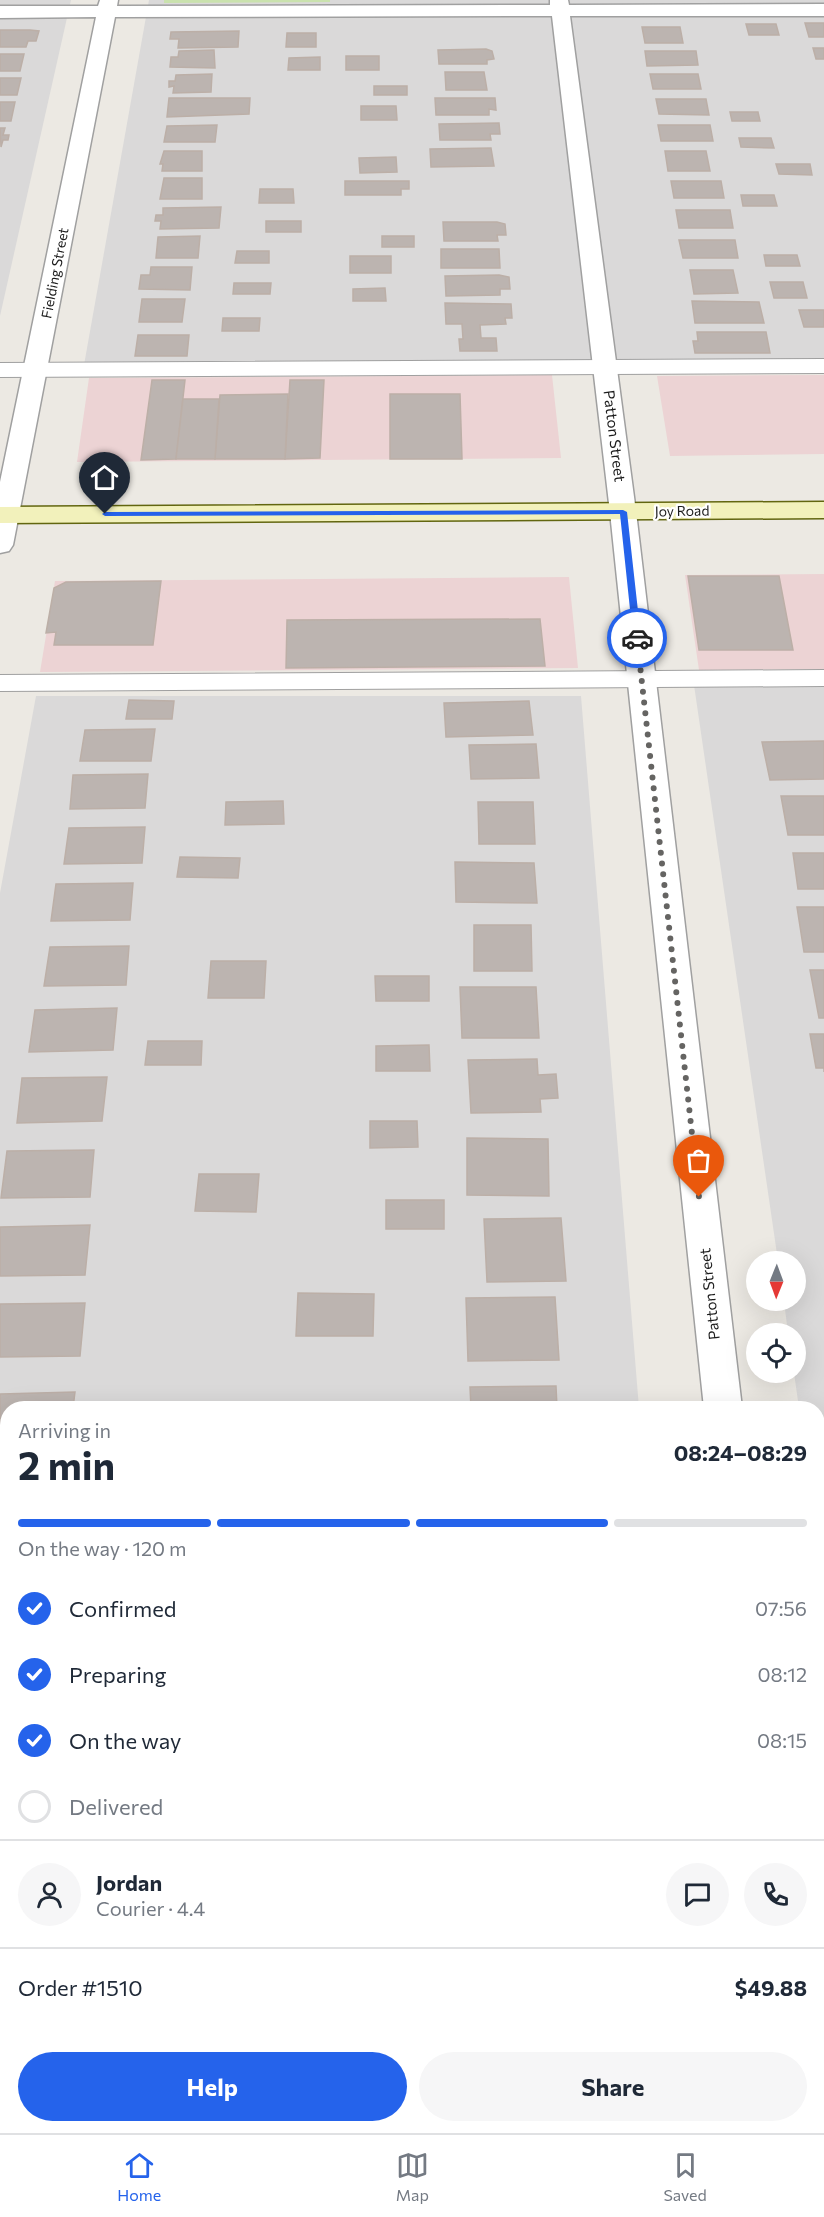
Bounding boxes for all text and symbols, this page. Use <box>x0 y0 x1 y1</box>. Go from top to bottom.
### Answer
street label: Fielding Street <box>37 226 72 320</box>
street label: Patton Street <box>600 389 630 483</box>
pin <box>79 452 130 514</box>
icon: home <box>88 461 121 494</box>
street label: Joy Road <box>654 502 710 519</box>
courier <box>607 608 667 668</box>
icon: car <box>621 622 654 655</box>
pin <box>673 1135 724 1197</box>
icon: bag <box>682 1144 715 1177</box>
street label: Patton Street <box>695 1247 723 1341</box>
north arrow <box>746 1251 806 1311</box>
map controls <box>746 1251 806 1383</box>
button: locate <box>746 1323 806 1383</box>
text: Arriving in <box>18 1418 111 1442</box>
text: 08:24–08:29 <box>674 1439 807 1466</box>
text: 2 min <box>18 1440 115 1488</box>
text: On the way · 120 m <box>18 1536 186 1560</box>
icon: check <box>18 1592 51 1625</box>
text: Confirmed <box>69 1595 176 1622</box>
text: 07:56 <box>755 1596 807 1620</box>
icon: check <box>18 1658 51 1691</box>
text: Preparing <box>69 1661 166 1688</box>
text: 08:12 <box>757 1662 807 1686</box>
icon: check <box>18 1724 51 1757</box>
text: On the way <box>69 1727 181 1754</box>
text: 08:15 <box>757 1728 807 1752</box>
text: Delivered <box>69 1793 163 1820</box>
button: person <box>18 1863 81 1926</box>
button: chat <box>666 1863 729 1926</box>
button: phone <box>744 1863 807 1926</box>
text: Jordan <box>96 1869 162 1896</box>
text: Courier · 4.4 <box>96 1896 205 1920</box>
text: Order #1510 <box>18 1974 143 2001</box>
text: $49.88 <box>735 1974 807 2001</box>
button: Help <box>18 2052 407 2121</box>
button: Share <box>419 2052 807 2121</box>
tab: Home <box>117 2149 161 2204</box>
tab: Map <box>396 2149 429 2204</box>
tab: Saved <box>663 2149 707 2204</box>

